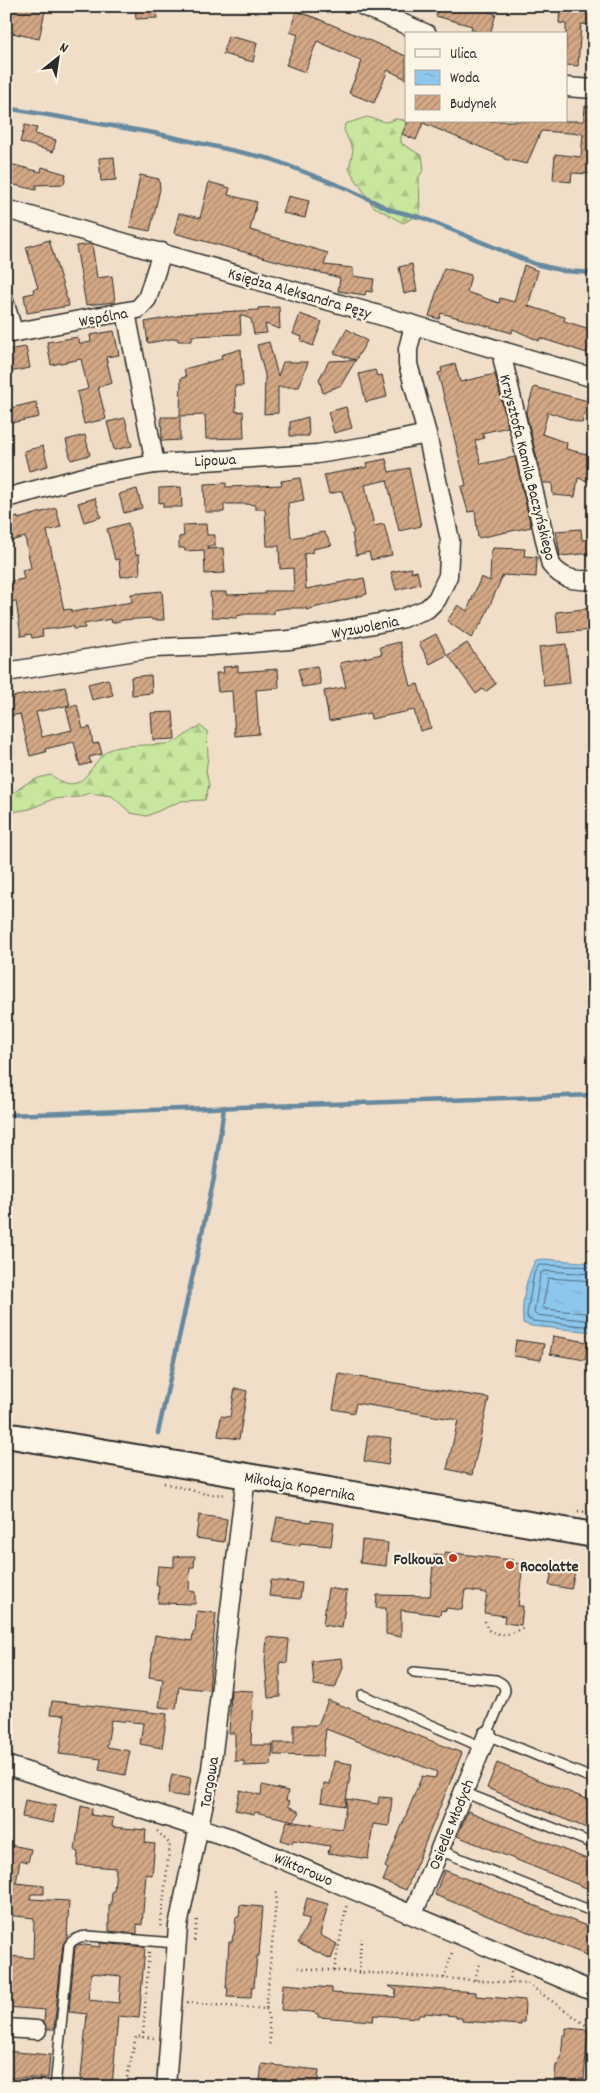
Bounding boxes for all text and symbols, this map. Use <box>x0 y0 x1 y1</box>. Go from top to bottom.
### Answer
north arrow <box>32 32 82 82</box>
legend <box>405 32 568 122</box>
text: N <box>56 38 72 59</box>
text: Ulica <box>450 44 478 66</box>
text: Woda <box>450 68 480 90</box>
text: Budynek <box>450 94 496 116</box>
street label: Księdza Aleksandra Pęzy <box>225 263 374 326</box>
street label: Wspólna <box>77 302 130 334</box>
street label: Krzysztofa Kamila Baczyńskiego <box>492 372 561 563</box>
street label: Lipowa <box>194 449 237 474</box>
street label: Wyzwolenia <box>330 611 401 646</box>
street label: Mikołaja Kopernika <box>242 1466 357 1509</box>
place label: Folkowa <box>393 1549 444 1572</box>
marker: Folkowa <box>447 1552 459 1564</box>
place label: Rocolatte <box>520 1556 579 1579</box>
marker: Rocolatte <box>504 1559 516 1571</box>
street label: Targowa <box>195 1754 226 1810</box>
street label: Osiedle Młodych <box>424 1776 481 1874</box>
street label: Wiktorowo <box>270 1848 336 1893</box>

